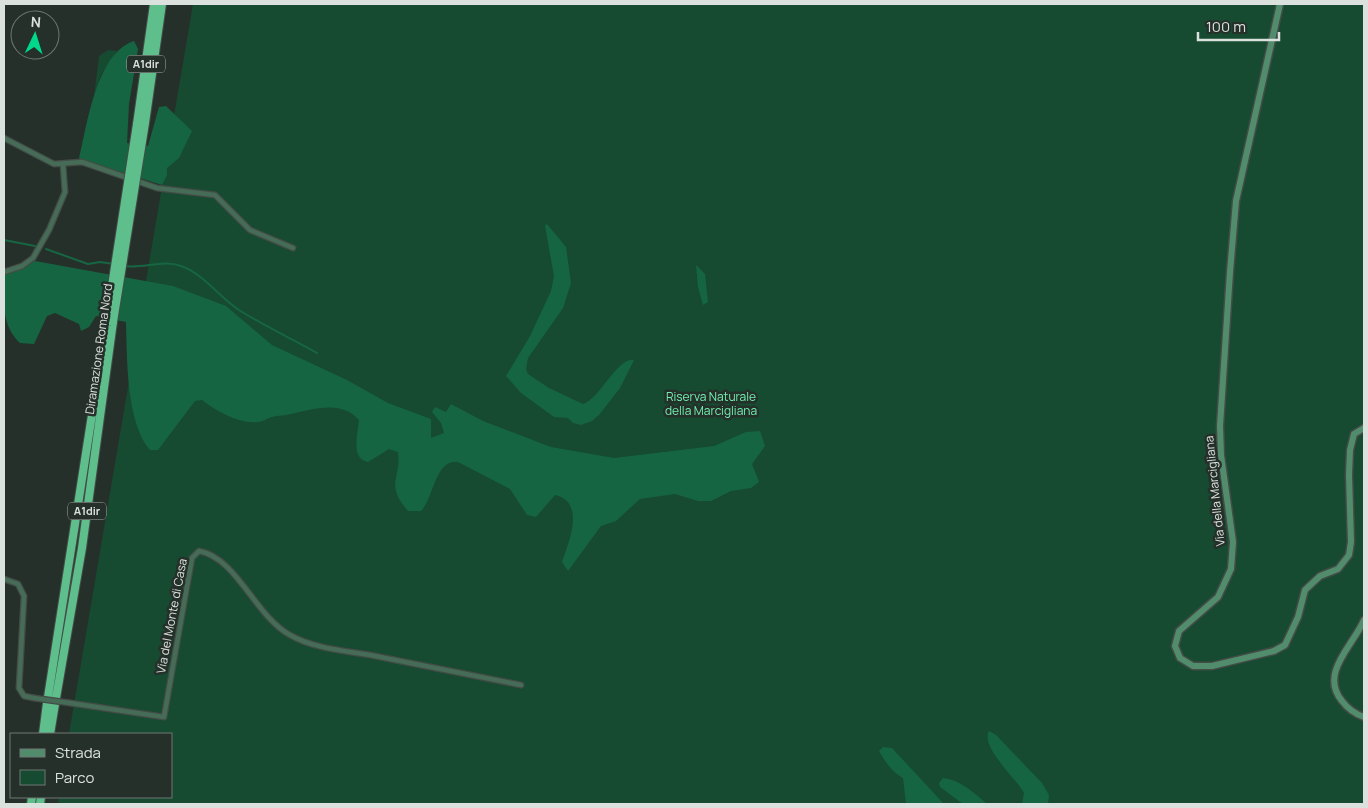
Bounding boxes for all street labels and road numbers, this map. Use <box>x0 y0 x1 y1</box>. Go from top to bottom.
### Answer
road number: A1dir <box>127 56 165 72</box>
street label: Diramazione Roma Nord <box>81 283 116 415</box>
street label: Via della Marcigliana <box>1200 435 1229 547</box>
road number: A1dir <box>68 502 106 520</box>
street label: Via del Monte di Casa <box>152 557 191 675</box>

